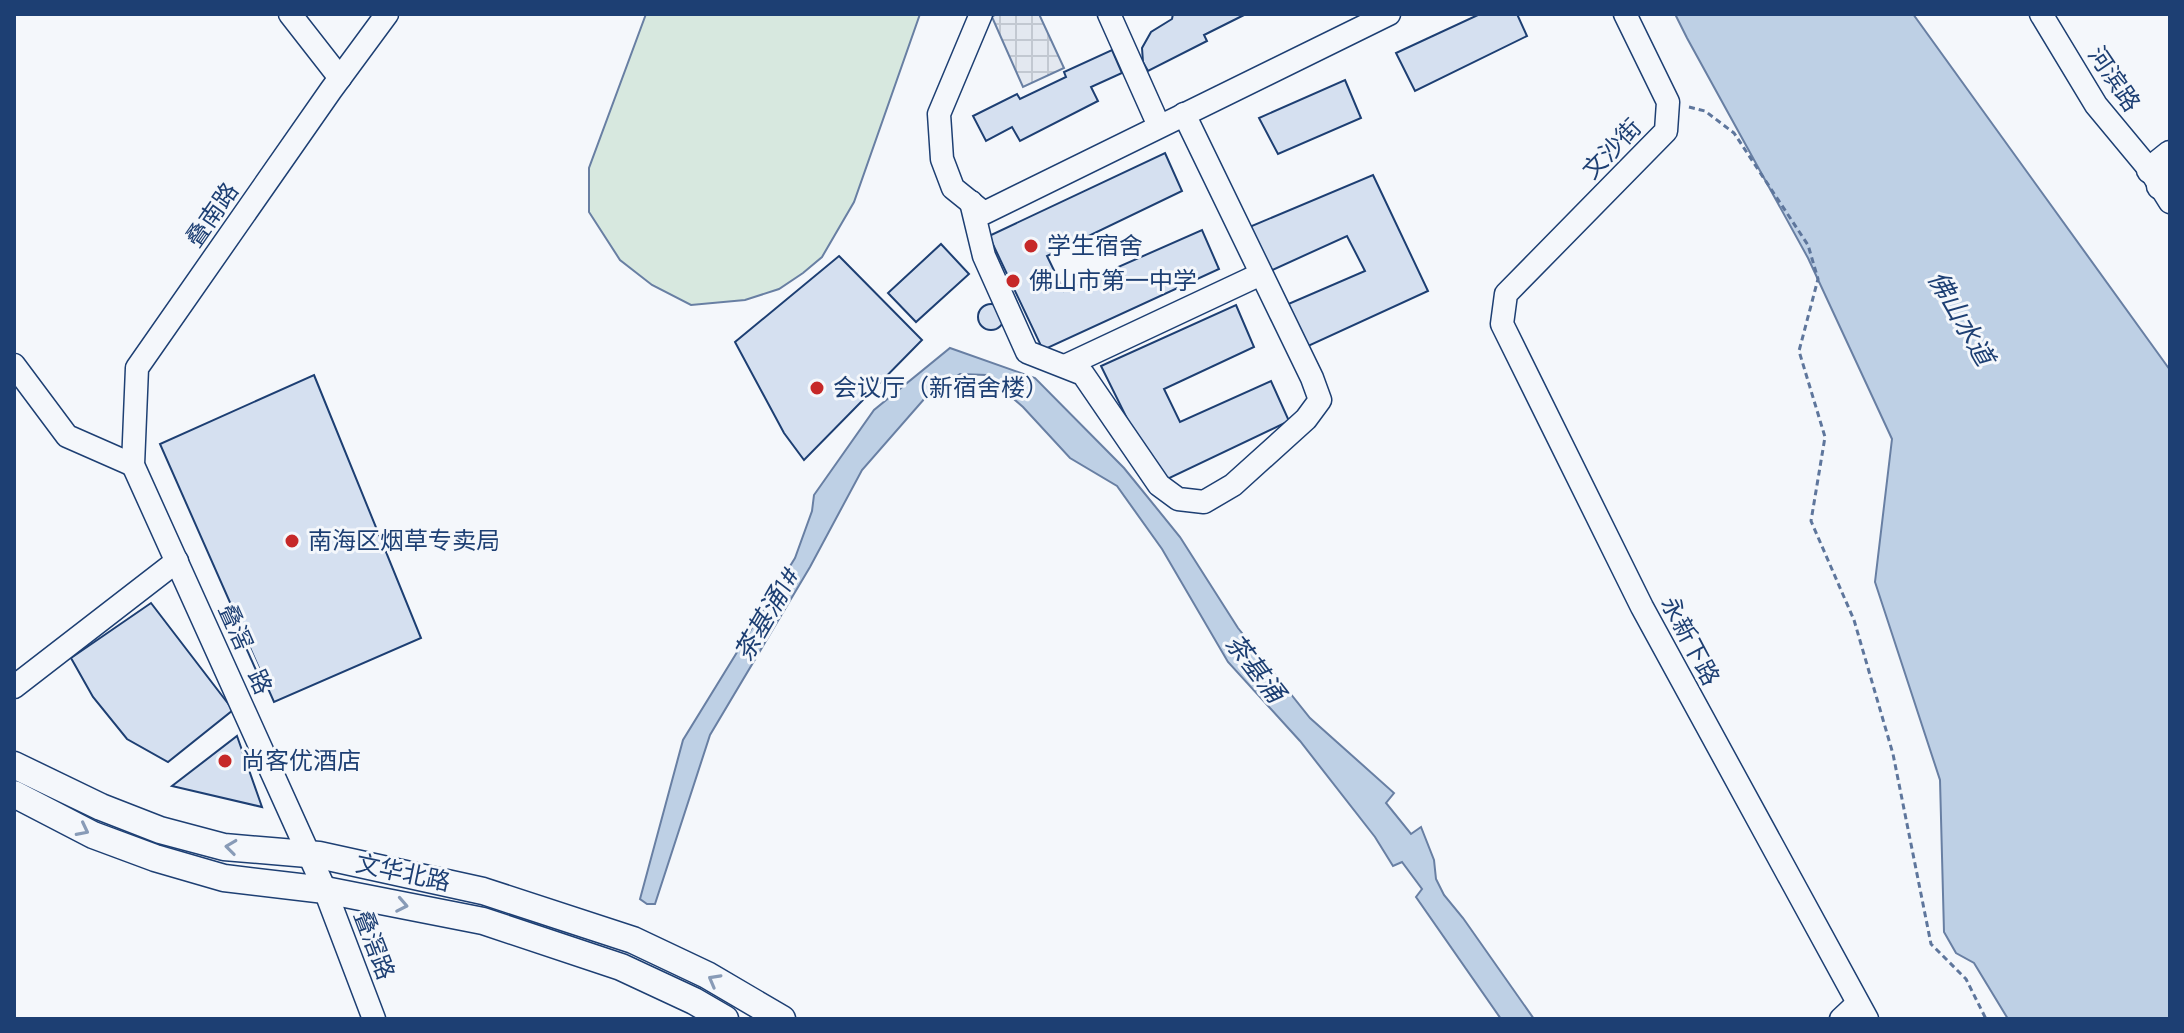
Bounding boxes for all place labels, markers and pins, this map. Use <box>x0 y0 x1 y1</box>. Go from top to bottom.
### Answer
place label: 学生宿舍 <box>1047 230 1143 259</box>
marker: 学生宿舍 <box>1022 237 1040 255</box>
place label: 佛山市第一中学 <box>1029 265 1197 294</box>
marker: 佛山市第一中学 <box>1004 272 1022 290</box>
place label: 会议厅（新宿舍楼） <box>833 372 1049 401</box>
marker: 会议厅（新宿舍楼） <box>808 379 826 397</box>
place label: 南海区烟草专卖局 <box>308 525 500 554</box>
marker: 南海区烟草专卖局 <box>283 532 301 550</box>
place label: 尚客优酒店 <box>241 745 361 774</box>
marker: 尚客优酒店 <box>216 752 234 770</box>

